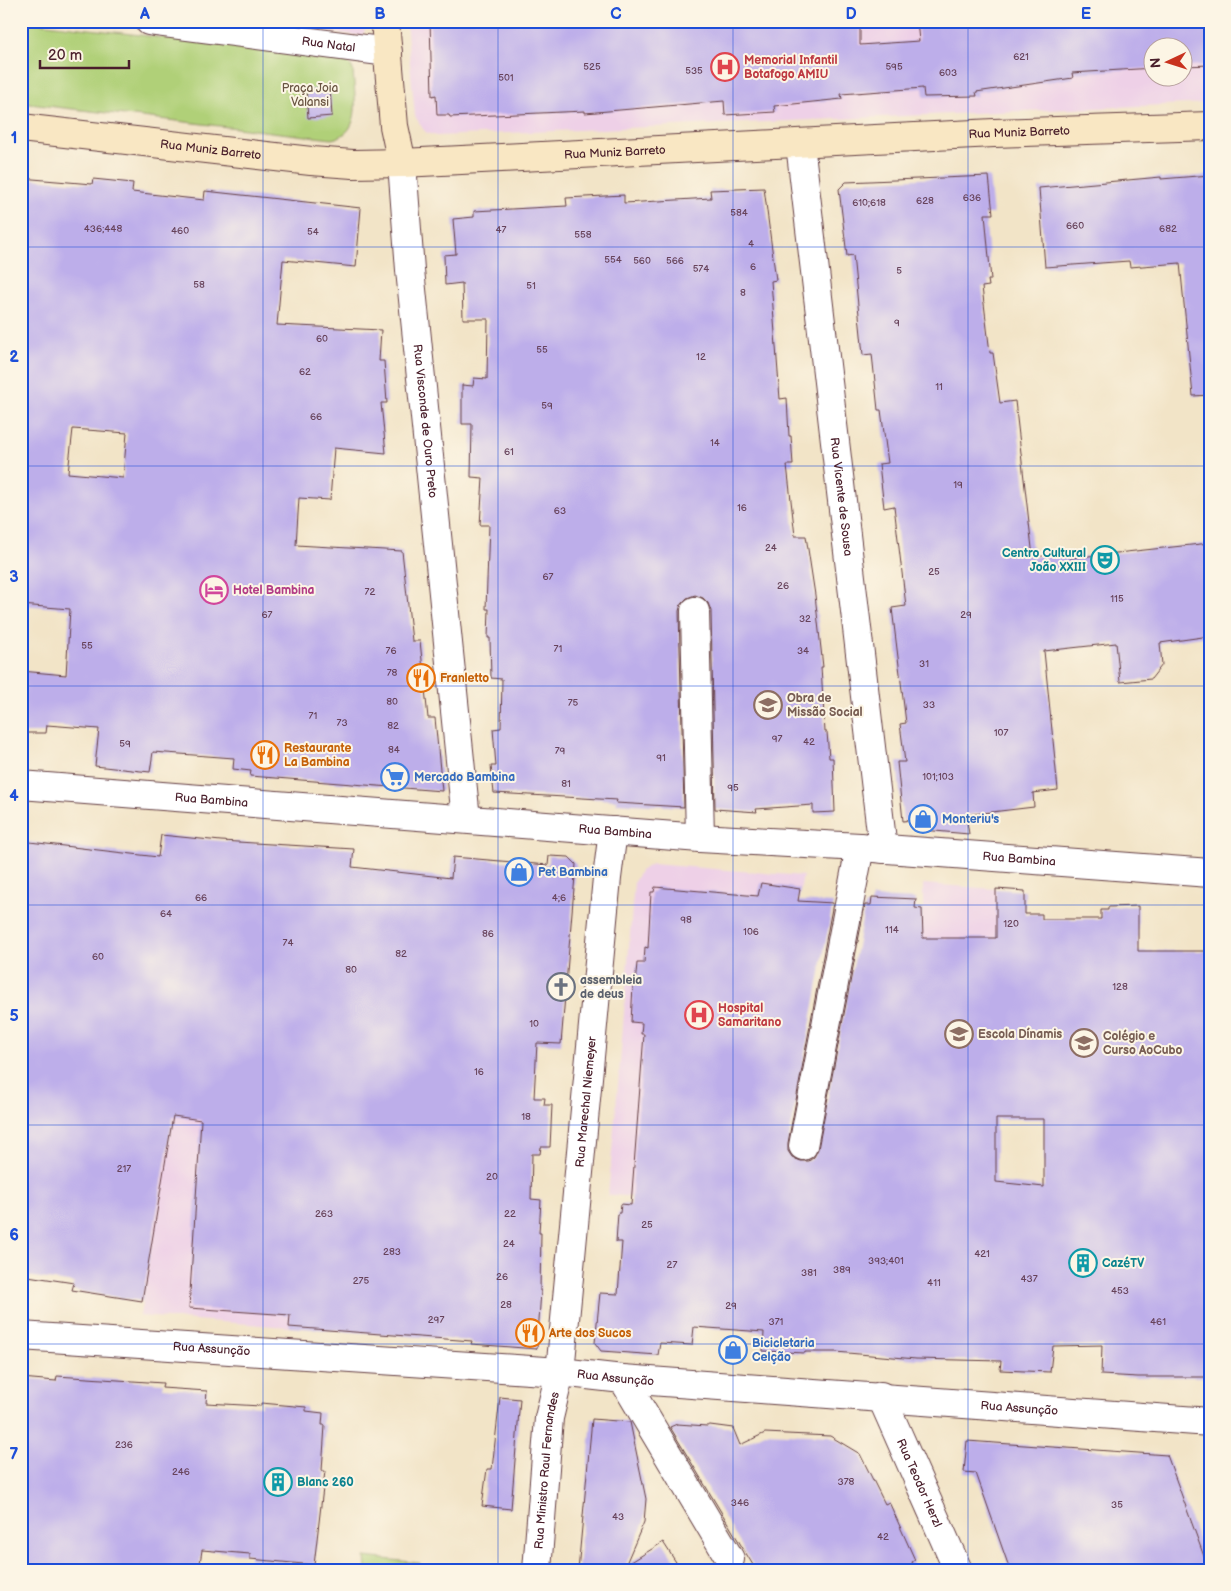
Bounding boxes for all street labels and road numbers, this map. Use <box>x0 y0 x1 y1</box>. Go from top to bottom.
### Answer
street label: Rua Natal <box>301 33 356 55</box>
street label: Rua Muniz Barreto <box>968 123 1070 142</box>
street label: Rua Muniz Barreto <box>159 136 262 163</box>
street label: Rua Muniz Barreto <box>564 142 666 162</box>
street label: Rua Visconde de Ouro Preto <box>410 343 441 499</box>
street label: Rua Vicente de Sousa <box>827 436 856 557</box>
street label: Rua Bambina <box>174 790 249 810</box>
street label: Rua Bambina <box>578 821 653 842</box>
street label: Rua Bambina <box>982 849 1057 869</box>
street label: Rua Marechal Niemeyer <box>572 1035 599 1168</box>
street label: Rua Assunção <box>172 1339 251 1359</box>
street label: Rua Assunção <box>576 1366 655 1389</box>
street label: Rua Ministro Raul Fernandes <box>531 1390 563 1550</box>
street label: Rua Assunção <box>980 1398 1059 1418</box>
street label: Rua Teodor Herzl <box>893 1436 946 1529</box>

